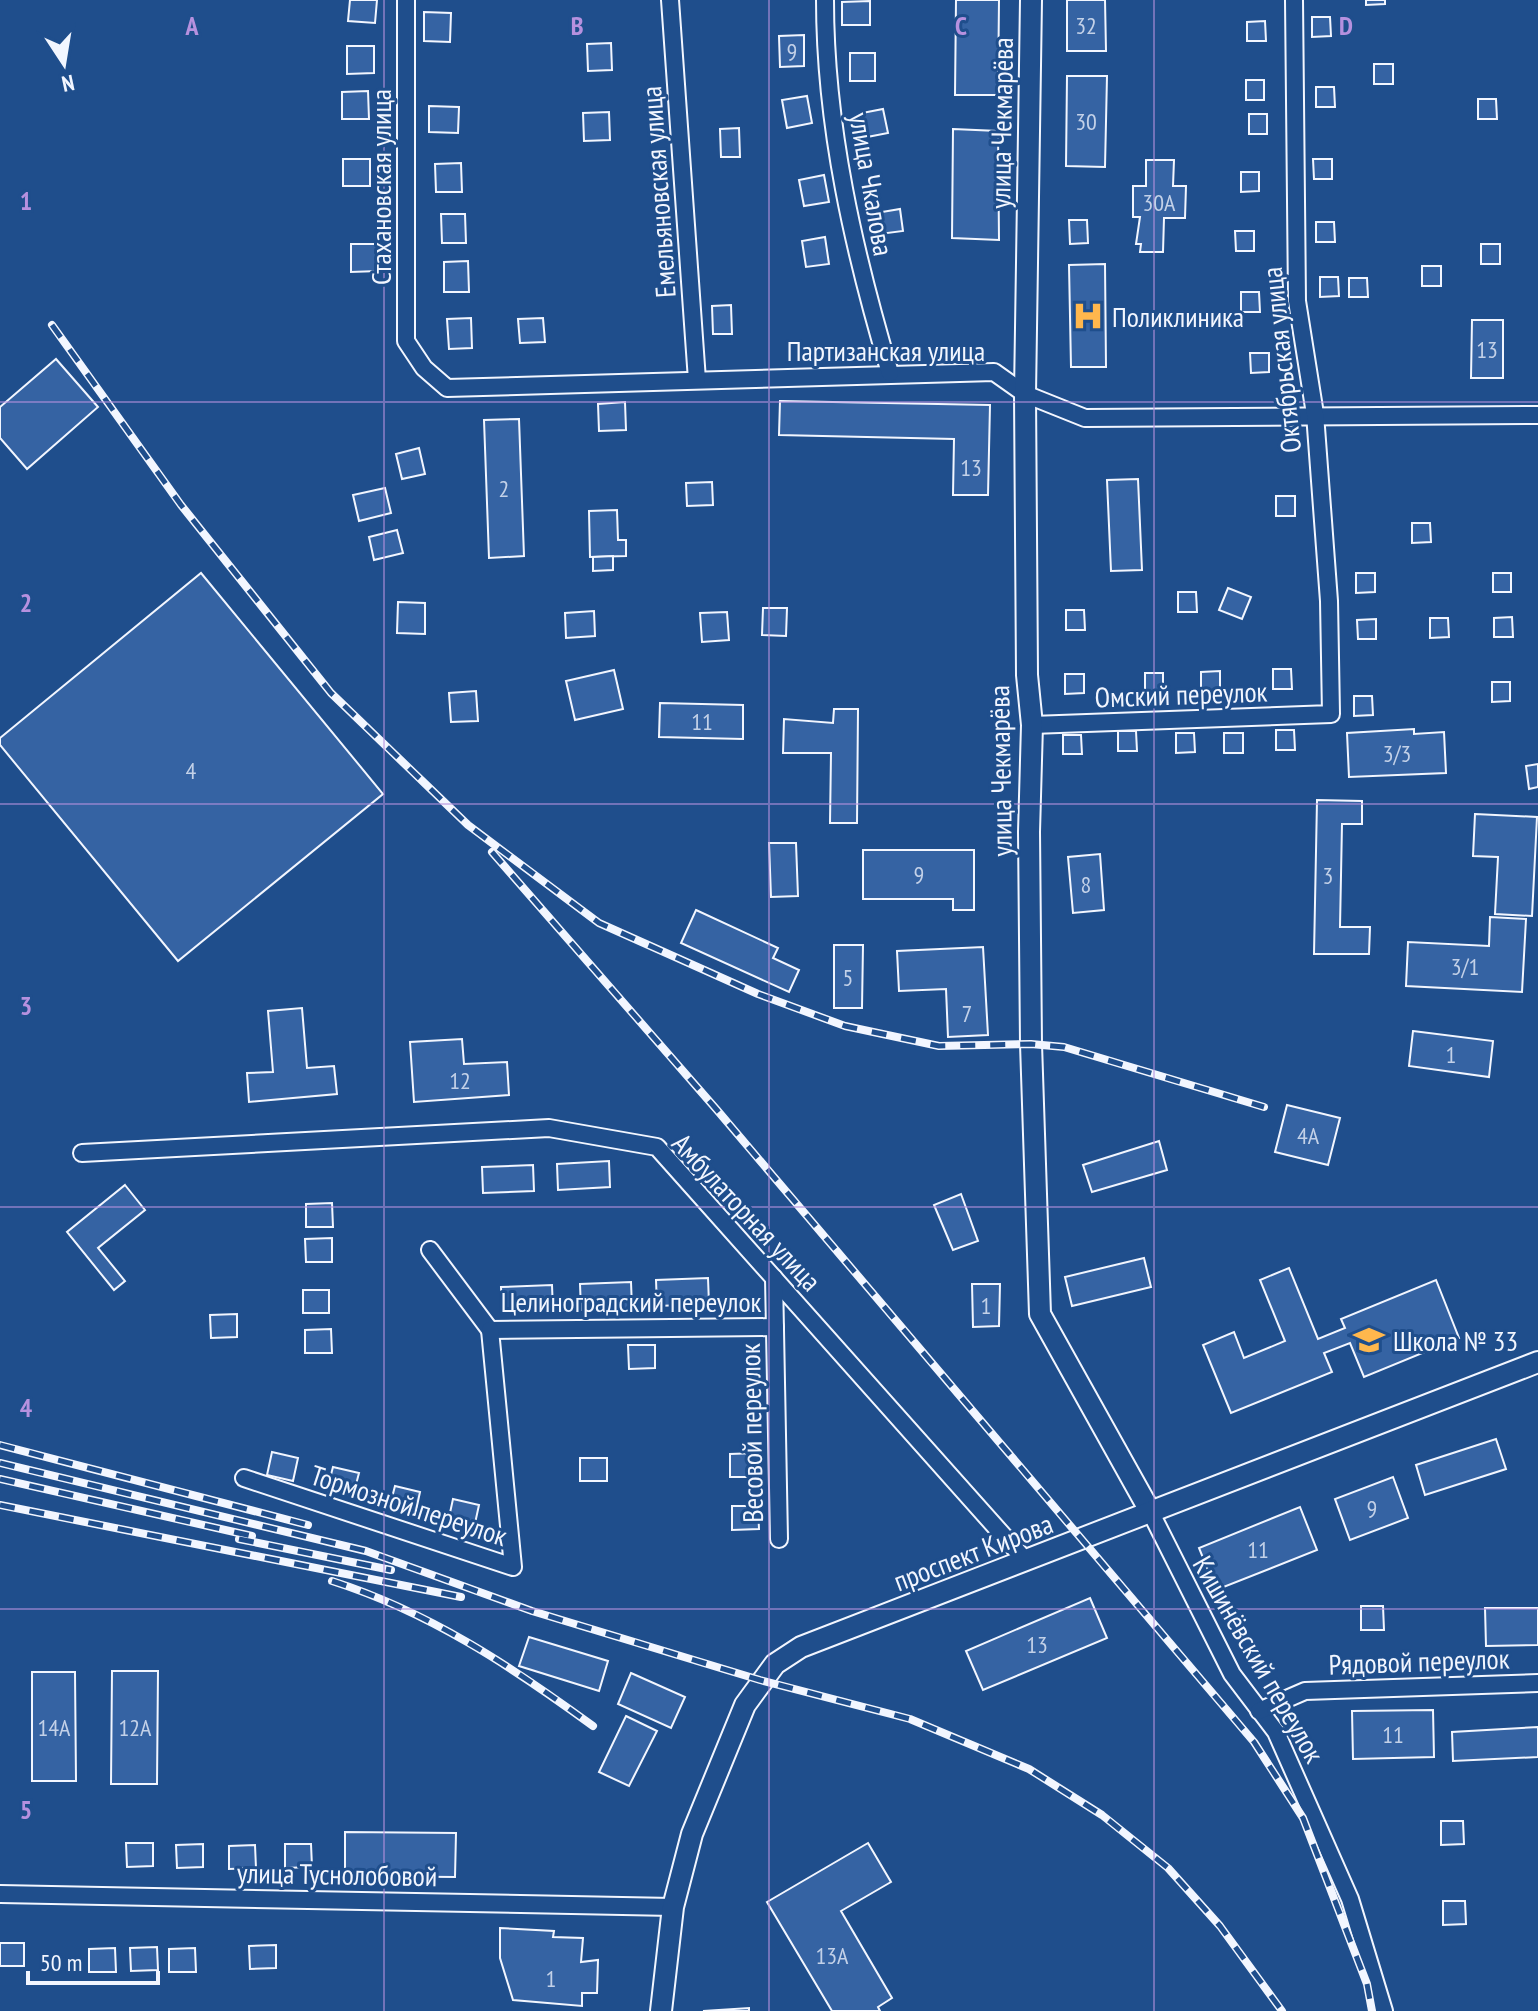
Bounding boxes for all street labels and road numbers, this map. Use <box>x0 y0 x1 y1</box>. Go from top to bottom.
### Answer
street label: улица Чекмарёва <box>981 37 1021 209</box>
street label: Емельяновская улица <box>632 85 684 299</box>
street label: Стахановская улица <box>362 89 399 285</box>
street label: улица Чкалова <box>841 109 903 259</box>
street label: Октябрьская улица <box>1253 265 1309 455</box>
street label: Партизанская улица <box>787 332 985 369</box>
street label: Омский переулок <box>1094 672 1268 716</box>
street label: улица Чекмарёва <box>980 685 1020 857</box>
street label: Амбулаторная улица <box>664 1125 830 1299</box>
street label: Целиноградский переулок <box>501 1283 762 1320</box>
street label: Весовой переулок <box>731 1343 771 1523</box>
street label: Тормозной переулок <box>306 1456 512 1554</box>
street label: проспект Кирова <box>888 1505 1058 1599</box>
street label: Кишинёвский переулок <box>1185 1549 1333 1769</box>
street label: Рядовой переулок <box>1328 1639 1510 1683</box>
street label: улица Туснолобовой <box>237 1854 437 1894</box>

